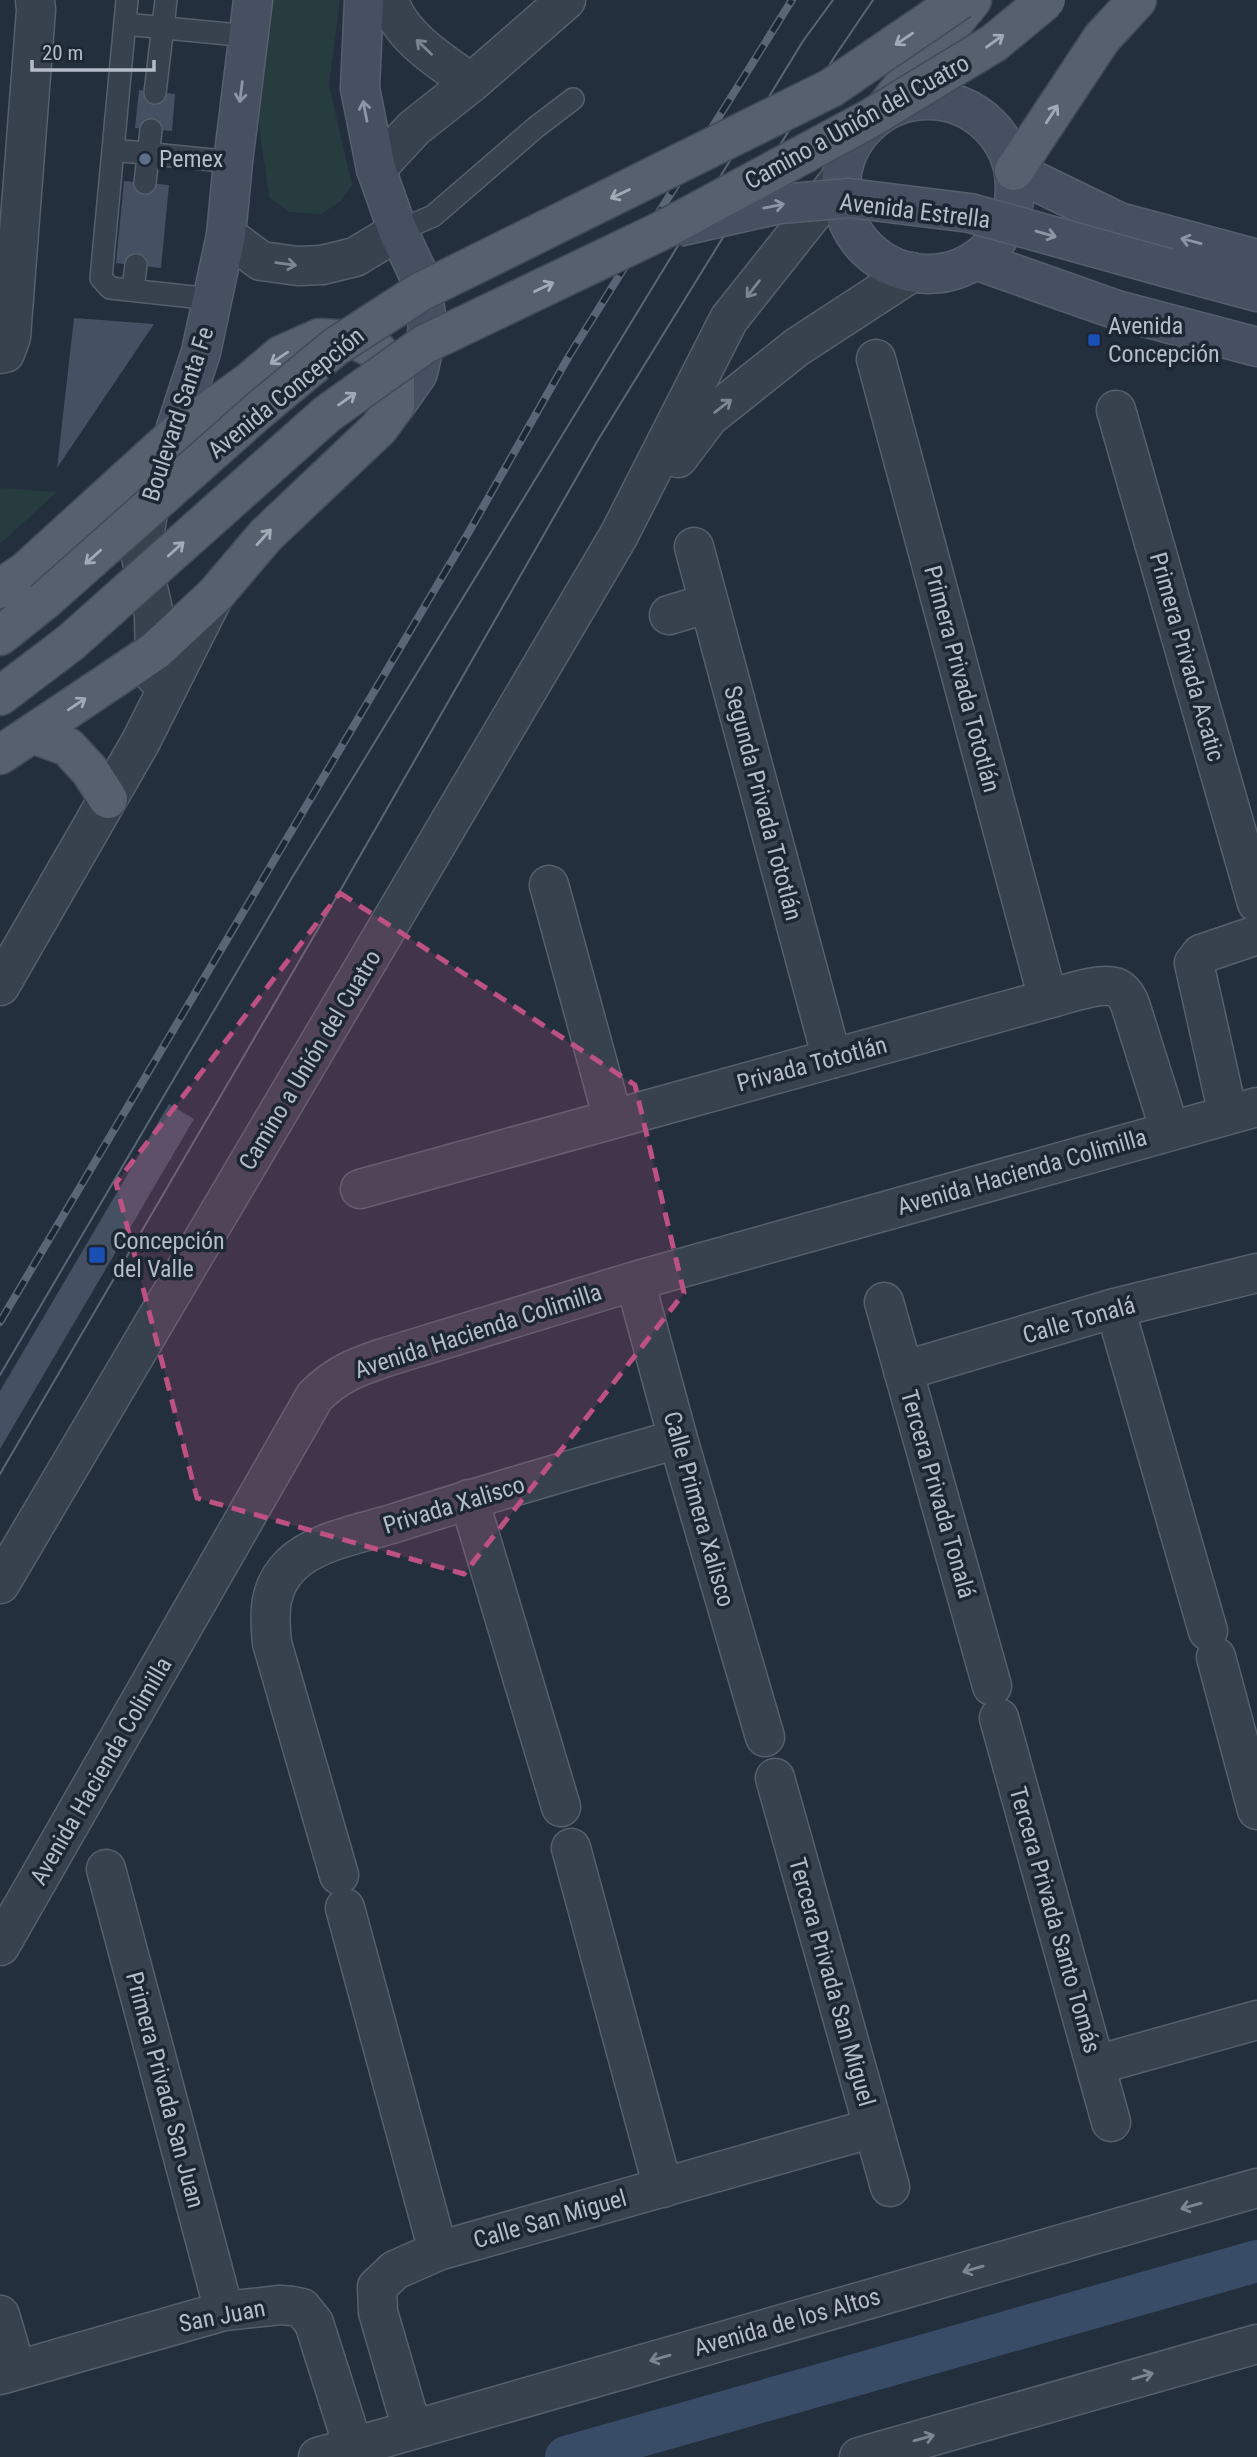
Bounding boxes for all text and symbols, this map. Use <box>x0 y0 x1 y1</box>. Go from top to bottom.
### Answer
scale bar <box>32 28 154 72</box>
one-way arrow <box>895 32 914 46</box>
one-way arrow <box>986 34 1005 49</box>
one-way arrow <box>416 38 433 55</box>
text: 20 m <box>42 41 83 65</box>
street label: Camino a Unión del Cuatro <box>740 49 974 195</box>
one-way arrow <box>234 80 247 103</box>
one-way arrow <box>357 100 371 123</box>
one-way arrow <box>1045 105 1059 124</box>
place label: Pemex <box>159 145 223 173</box>
marker: Pemex <box>137 151 153 167</box>
one-way arrow <box>610 187 631 201</box>
street label: Avenida Estrella <box>838 188 992 234</box>
one-way arrow <box>762 199 785 212</box>
one-way arrow <box>1034 228 1057 241</box>
one-way arrow <box>1180 234 1203 247</box>
one-way arrow <box>274 258 297 271</box>
one-way arrow <box>745 279 760 297</box>
one-way arrow <box>533 280 554 293</box>
place label: Avenida Concepción <box>1108 312 1220 368</box>
street label: Avenida Concepción <box>202 322 370 464</box>
street label: Boulevard Santa Fe <box>137 323 219 505</box>
marker: Avenida Concepción <box>1086 332 1102 348</box>
one-way arrow <box>270 351 289 365</box>
one-way arrow <box>338 392 357 407</box>
one-way arrow <box>713 398 732 413</box>
one-way arrow <box>256 529 273 546</box>
one-way arrow <box>167 541 185 557</box>
one-way arrow <box>84 549 102 565</box>
street label: Primera Privada Acatic <box>1144 549 1230 765</box>
street label: Primera Privada Tototlán <box>918 563 1006 795</box>
street label: Segunda Privada Tototlán <box>718 683 808 923</box>
one-way arrow <box>67 696 86 711</box>
street label: Camino a Unión del Cuatro <box>233 945 387 1175</box>
street label: Privada Tototlán <box>734 1031 890 1097</box>
street label: Avenida Hacienda Colimilla <box>894 1123 1150 1221</box>
place label: Concepción del Valle <box>113 1227 225 1283</box>
marker: Concepción del Valle <box>87 1245 107 1265</box>
street label: Avenida Hacienda Colimilla <box>351 1278 605 1384</box>
street label: Calle Tonalá <box>1019 1291 1139 1349</box>
street label: Tercera Privada Tonalá <box>895 1387 981 1601</box>
street label: Calle Primera Xalisco <box>658 1408 740 1610</box>
street label: Privada Xalisco <box>380 1470 528 1540</box>
street label: Avenida Hacienda Colimilla <box>24 1652 178 1890</box>
street label: Tercera Privada Santo Tomás <box>1004 1784 1106 2056</box>
street label: Tercera Privada San Miguel <box>783 1854 881 2110</box>
street label: Primera Privada San Juan <box>120 1969 210 2211</box>
street label: Calle San Miguel <box>470 2184 630 2254</box>
one-way arrow <box>1181 2201 1203 2214</box>
one-way arrow <box>962 2263 984 2276</box>
street label: Avenida de los Altos <box>691 2282 883 2362</box>
street label: San Juan <box>176 2294 268 2338</box>
one-way arrow <box>649 2353 671 2366</box>
one-way arrow <box>1132 2369 1154 2382</box>
one-way arrow <box>913 2431 935 2444</box>

